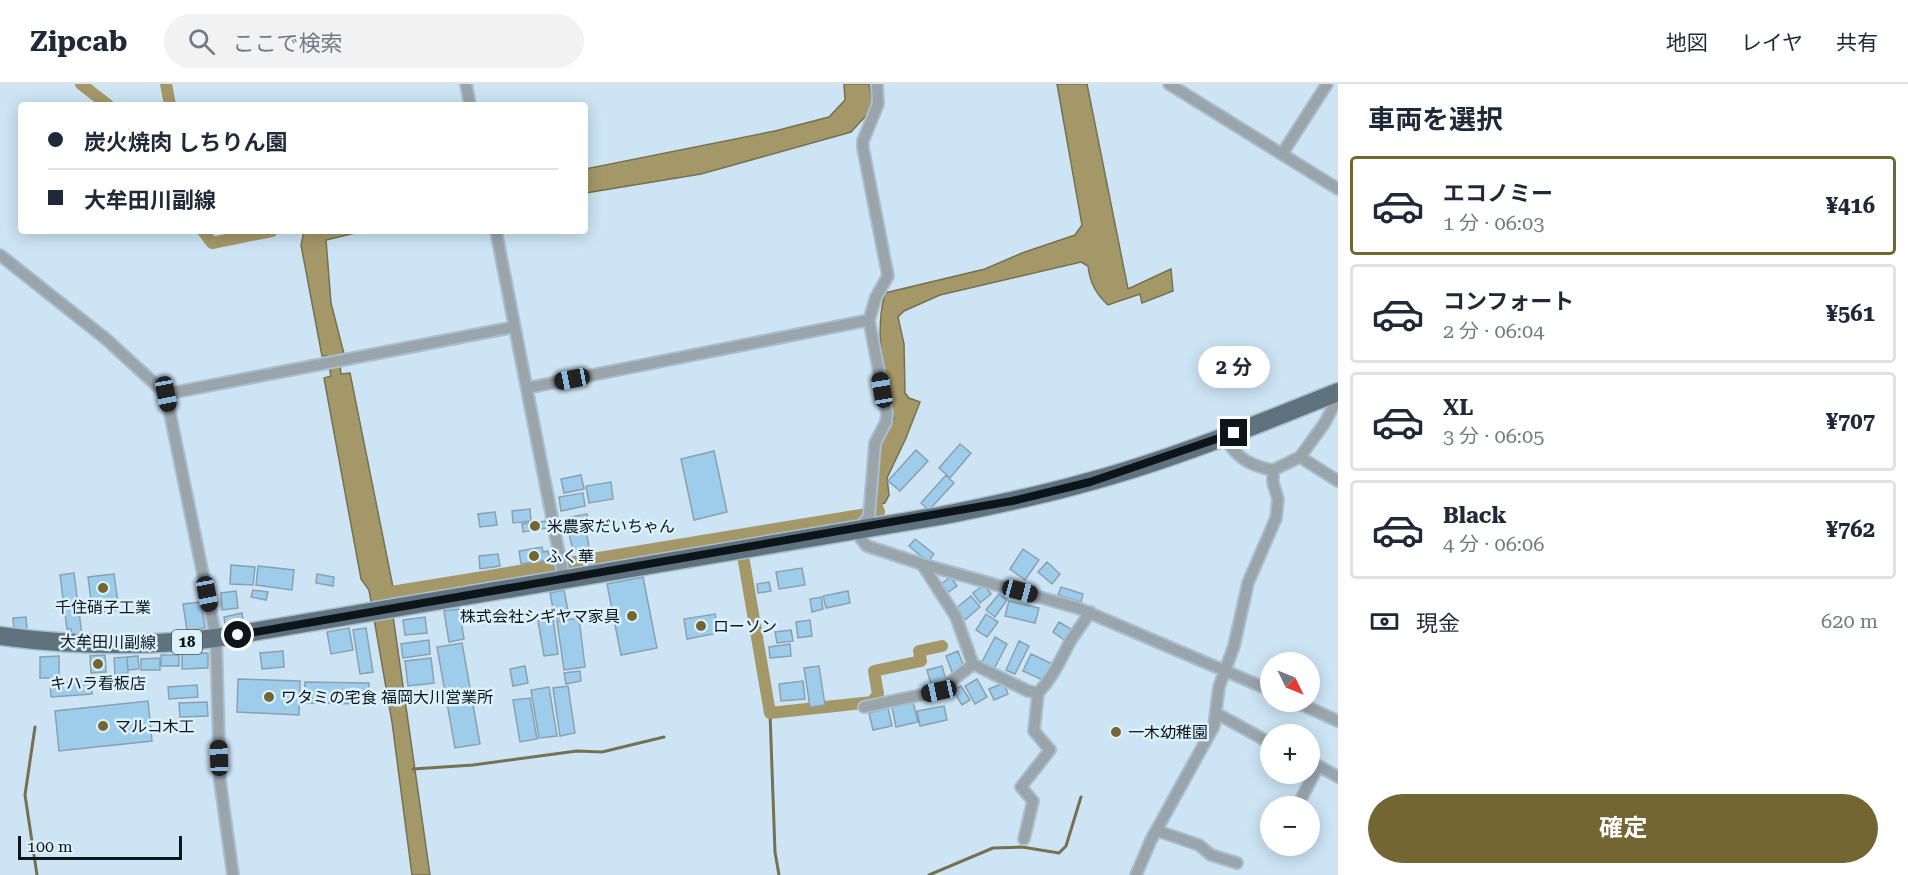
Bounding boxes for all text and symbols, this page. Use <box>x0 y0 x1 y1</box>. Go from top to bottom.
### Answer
search box <box>164 14 584 68</box>
text: Zipcab <box>30 25 128 58</box>
icon: search <box>185 25 218 58</box>
text: ここで検索 <box>233 31 343 56</box>
text: 地図 <box>1666 31 1708 55</box>
text: レイヤ <box>1741 31 1803 55</box>
text: 共有 <box>1836 31 1878 55</box>
text: 車両を選択 <box>1368 104 1503 136</box>
text: 炭火焼肉 しちりん園 <box>84 130 288 155</box>
icon: car <box>1371 179 1425 233</box>
text: エコノミー <box>1443 181 1553 206</box>
text: 大牟田川副線 <box>84 188 216 213</box>
text: ¥416 <box>1826 193 1875 218</box>
text: 1 分 · 06:03 <box>1443 211 1544 235</box>
icon: car <box>1371 287 1425 341</box>
text: コンフォート <box>1443 289 1574 314</box>
text: ¥561 <box>1826 301 1875 326</box>
text: 2 分 · 06:04 <box>1443 319 1544 343</box>
callout: 2 分 <box>1198 346 1270 388</box>
text: 2 分 <box>1216 355 1252 379</box>
car <box>553 367 591 391</box>
car <box>870 371 894 409</box>
car <box>154 375 178 413</box>
icon: car <box>1371 395 1425 449</box>
text: XL <box>1443 395 1473 420</box>
text: ¥707 <box>1826 409 1875 434</box>
route end <box>1220 419 1247 446</box>
text: 3 分 · 06:05 <box>1443 424 1544 448</box>
icon: car <box>1371 503 1425 557</box>
text: Black <box>1443 503 1507 528</box>
place label: 米農家だいちゃん <box>547 517 675 536</box>
text: ¥762 <box>1826 517 1875 542</box>
marker: 米農家だいちゃん <box>528 519 542 533</box>
text: 4 分 · 06:06 <box>1443 532 1544 556</box>
place label: ふく華 <box>546 547 594 566</box>
marker: ふく華 <box>527 549 541 563</box>
car <box>195 575 219 613</box>
car <box>1000 578 1040 604</box>
marker: 千住硝子工業 <box>96 581 110 595</box>
place label: 千住硝子工業 <box>55 598 151 617</box>
icon: cash <box>1368 605 1401 638</box>
place label: 株式会社シギヤマ家具 <box>460 607 620 626</box>
marker: 株式会社シギヤマ家具 <box>625 609 639 623</box>
text: 620 m <box>1821 609 1878 633</box>
text: 現金 <box>1416 611 1460 636</box>
place label: ローソン <box>713 617 777 636</box>
marker: ローソン <box>694 619 708 633</box>
route start <box>224 621 251 648</box>
road number: 18 <box>172 630 202 654</box>
street label: 大牟田川副線 <box>60 632 156 652</box>
north arrow <box>1260 652 1320 712</box>
map controls <box>1260 652 1320 856</box>
marker: キハラ看板店 <box>91 657 105 671</box>
place label: キハラ看板店 <box>50 674 146 693</box>
car <box>920 678 958 704</box>
place label: ワタミの宅食 福岡大川営業所 <box>281 688 493 707</box>
marker: ワタミの宅食 福岡大川営業所 <box>262 690 276 704</box>
place label: マルコ木工 <box>115 717 195 736</box>
marker: マルコ木工 <box>96 719 110 733</box>
place label: 一木幼稚園 <box>1128 723 1208 742</box>
button: + <box>1260 724 1320 784</box>
marker: 一木幼稚園 <box>1109 725 1123 739</box>
car <box>209 740 229 776</box>
button: 確定 <box>1368 794 1878 863</box>
button: − <box>1260 796 1320 856</box>
scale bar <box>18 833 182 860</box>
text: 100 m <box>27 837 73 856</box>

